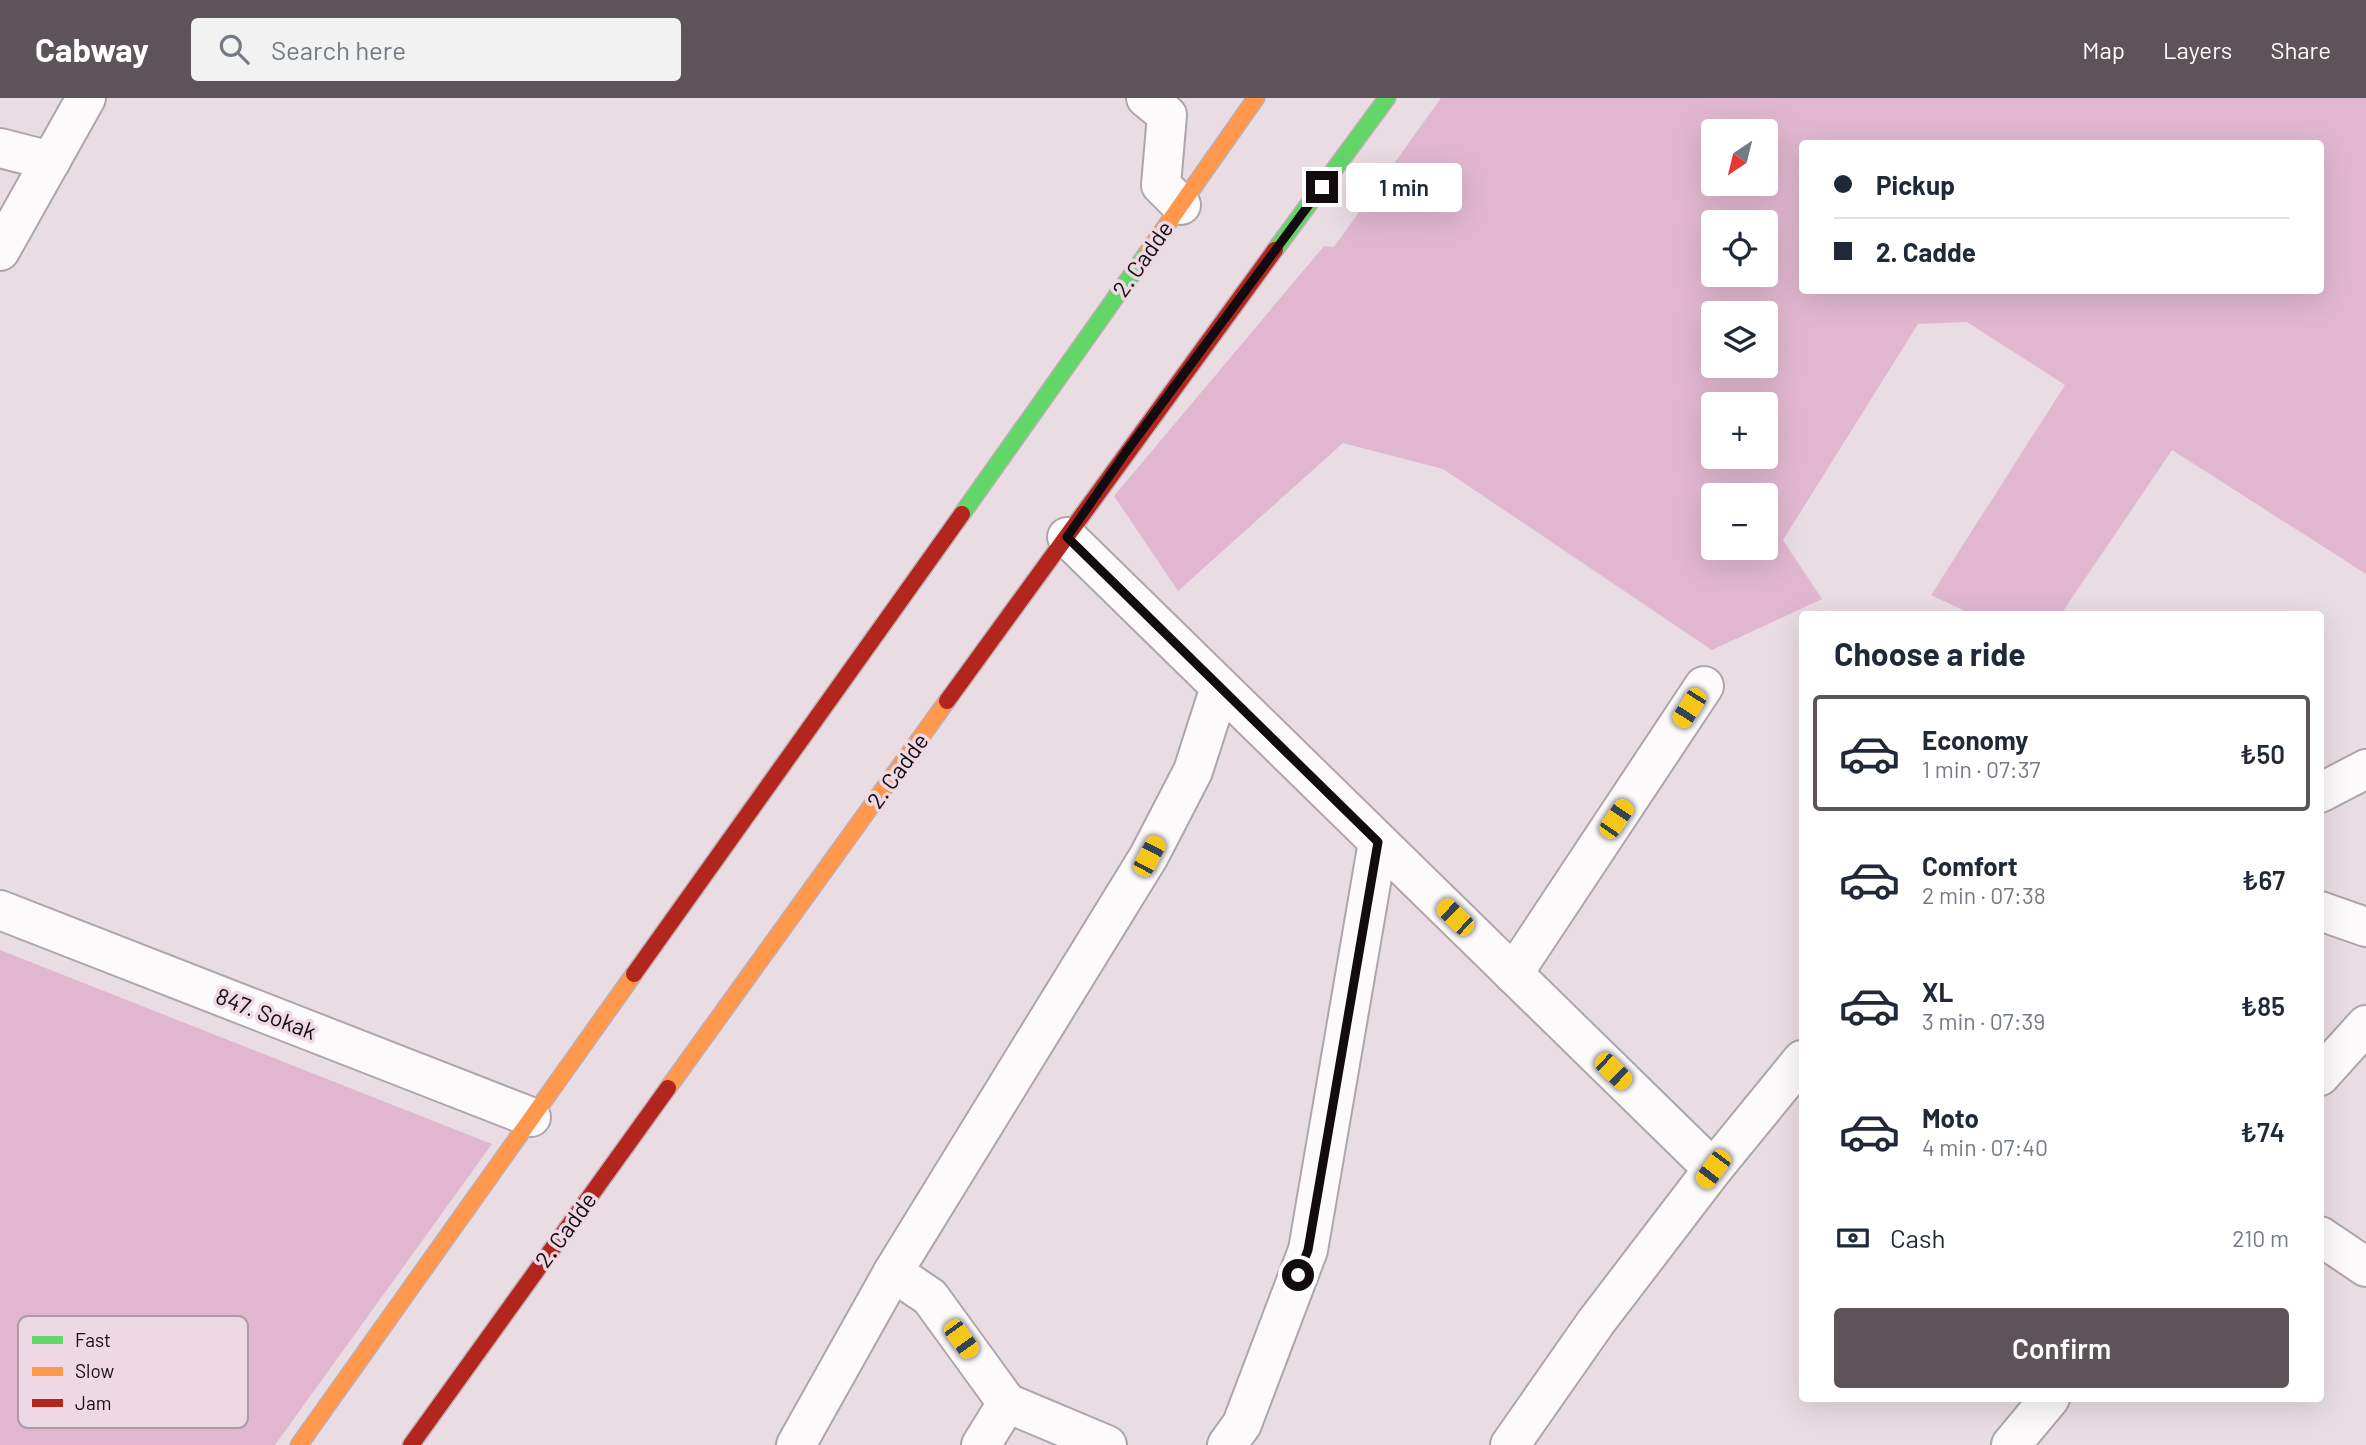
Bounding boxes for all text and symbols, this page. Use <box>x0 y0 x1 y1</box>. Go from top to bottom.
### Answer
search box <box>191 18 681 81</box>
text: Cabway <box>35 29 149 69</box>
icon: search <box>215 30 253 68</box>
text: Search here <box>271 34 406 65</box>
text: Map <box>2082 35 2125 64</box>
text: Layers <box>2163 35 2232 64</box>
text: Share <box>2270 35 2331 64</box>
north arrow <box>1701 119 1778 196</box>
map controls <box>1701 119 1778 560</box>
callout: 1 min <box>1346 162 1462 212</box>
text: Pickup <box>1876 169 1955 200</box>
route end <box>1306 171 1338 203</box>
text: 1 min <box>1379 173 1429 201</box>
button: locate <box>1701 210 1778 287</box>
street label: 2. Cadde <box>1106 215 1178 302</box>
text: 2. Cadde <box>1876 236 1976 267</box>
button: layers <box>1701 301 1778 378</box>
button: + <box>1701 392 1778 469</box>
button: − <box>1701 483 1778 560</box>
text: Choose a ride <box>1834 634 2026 672</box>
car <box>1669 685 1710 731</box>
icon: car <box>1838 722 1901 785</box>
text: Economy <box>1922 724 2028 755</box>
street label: 2. Cadde <box>861 727 934 814</box>
text: ₺50 <box>2240 738 2285 769</box>
text: 1 min · 07:37 <box>1922 755 2040 783</box>
car <box>1596 796 1637 842</box>
car <box>1130 833 1169 879</box>
icon: car <box>1838 848 1901 911</box>
text: Comfort <box>1922 850 2018 881</box>
text: ₺67 <box>2242 864 2285 895</box>
text: 2 min · 07:38 <box>1922 881 2046 909</box>
car <box>1433 895 1478 939</box>
icon: car <box>1838 974 1901 1037</box>
text: XL <box>1922 976 1953 1007</box>
street label: 847. Sokak <box>212 981 321 1045</box>
text: ₺85 <box>2241 990 2285 1021</box>
text: 3 min · 07:39 <box>1922 1007 2045 1035</box>
car <box>1591 1049 1636 1093</box>
icon: car <box>1838 1100 1901 1163</box>
text: Moto <box>1922 1102 1979 1133</box>
text: ₺74 <box>2240 1116 2285 1147</box>
text: 4 min · 07:40 <box>1922 1133 2048 1161</box>
car <box>1692 1146 1735 1192</box>
street label: 2. Cadde <box>529 1186 602 1273</box>
icon: cash <box>1834 1219 1872 1257</box>
text: Cash <box>1890 1222 1945 1253</box>
text: 210 m <box>2232 1224 2289 1252</box>
route start <box>1282 1259 1314 1291</box>
button: Confirm <box>1834 1308 2289 1388</box>
legend <box>18 1316 248 1428</box>
car <box>941 1316 982 1362</box>
text: Fast <box>75 1328 111 1351</box>
text: Slow <box>75 1359 114 1382</box>
text: Jam <box>75 1391 111 1414</box>

